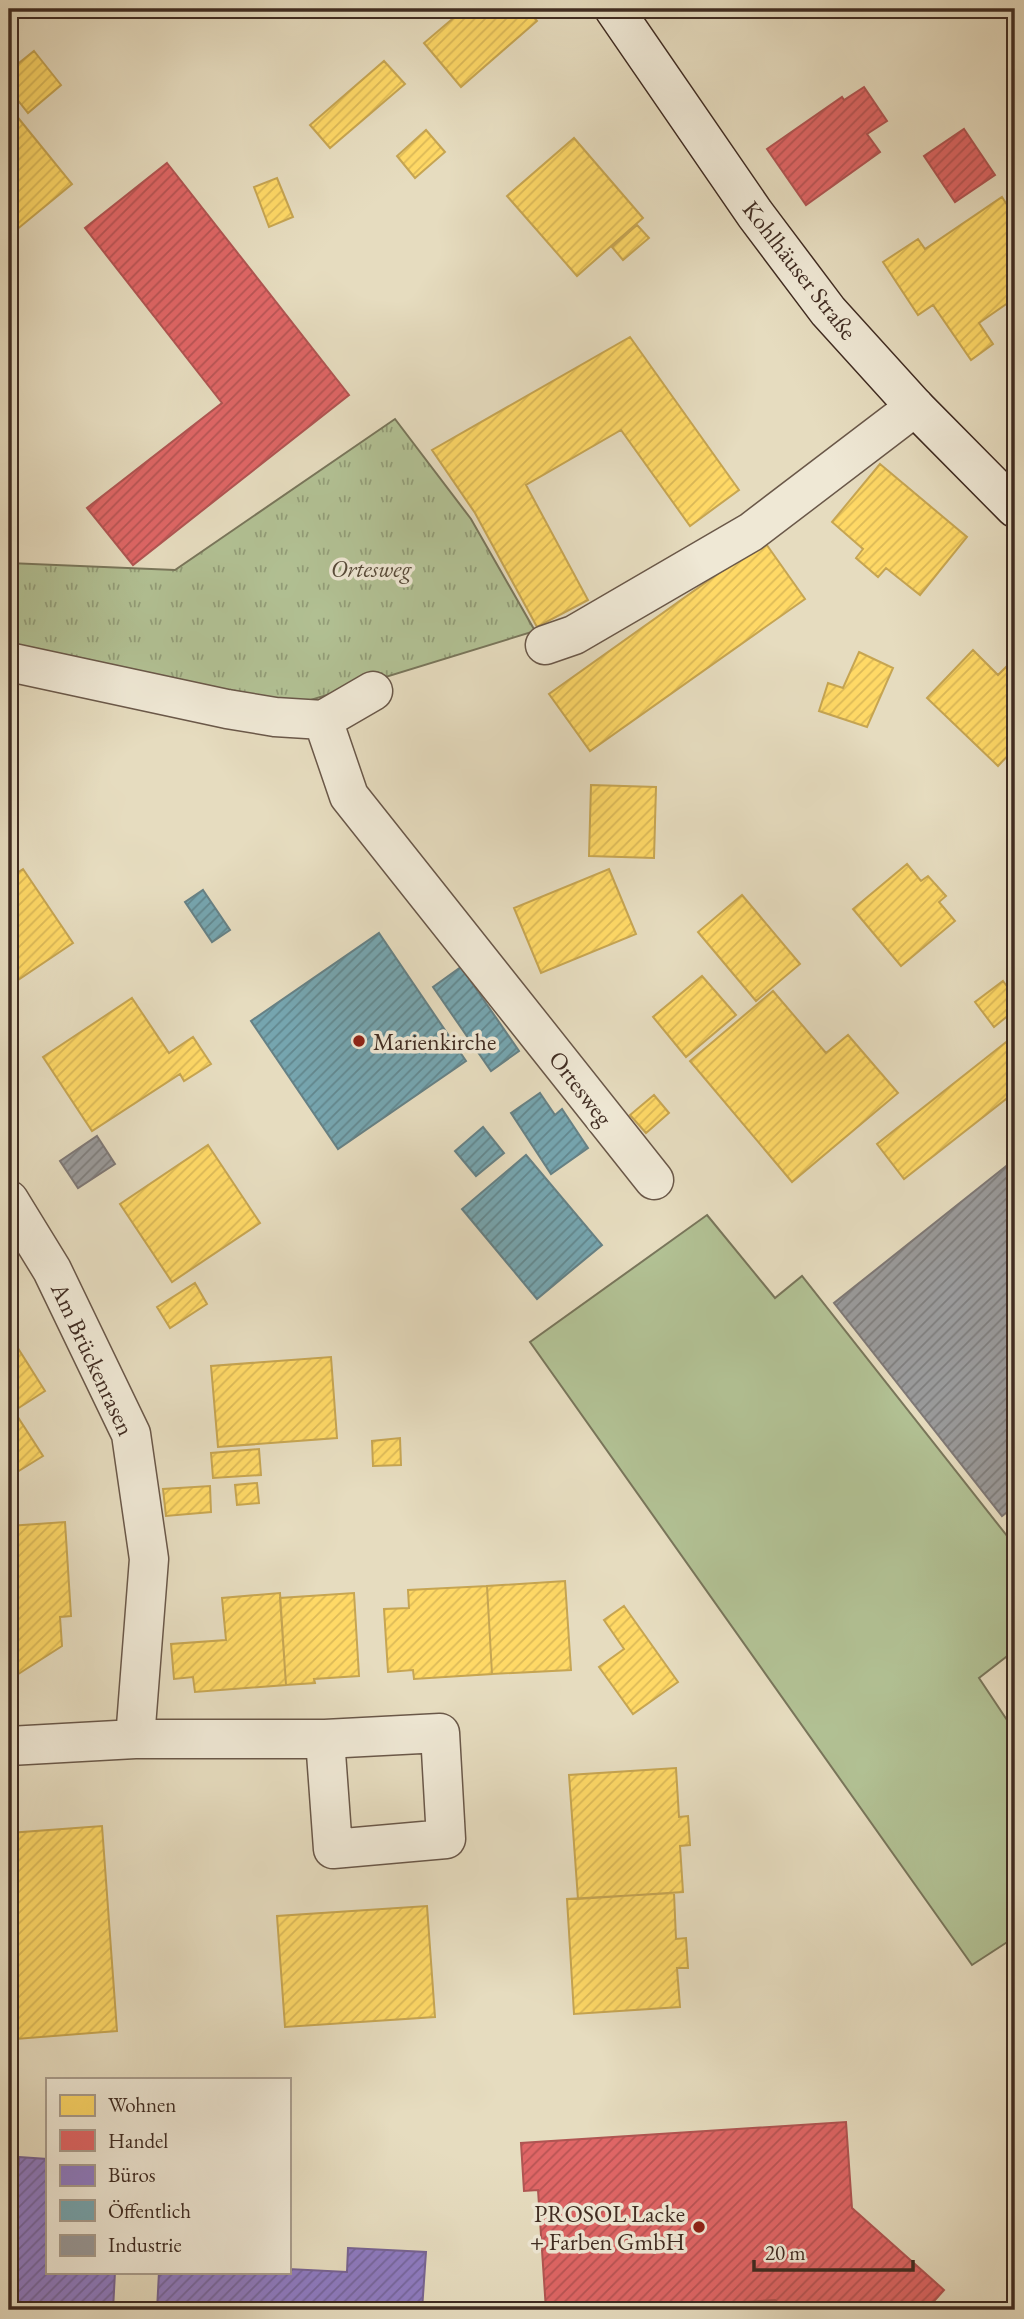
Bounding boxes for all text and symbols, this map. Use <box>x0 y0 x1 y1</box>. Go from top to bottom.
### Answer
street label: Kohlhäuser Straße <box>736 194 864 346</box>
park label: Ortesweg <box>331 553 412 584</box>
place label: Marienkirche <box>373 1026 496 1057</box>
marker: Marienkirche <box>351 1033 367 1049</box>
street label: Ortesweg <box>542 1044 620 1132</box>
street label: Am Brückenrasen <box>44 1277 142 1441</box>
legend <box>46 2078 290 2274</box>
text: Wohnen <box>108 2091 176 2118</box>
text: Handel <box>108 2127 168 2154</box>
text: Büros <box>108 2161 156 2188</box>
text: Öffentlich <box>108 2197 191 2224</box>
place label: PROSOL Lacke + Farben GmbH <box>530 2198 685 2257</box>
marker: PROSOL Lacke + Farben GmbH <box>691 2219 707 2235</box>
scale bar <box>754 2228 914 2272</box>
text: Industrie <box>108 2231 182 2258</box>
text: 20 m <box>765 2239 806 2266</box>

